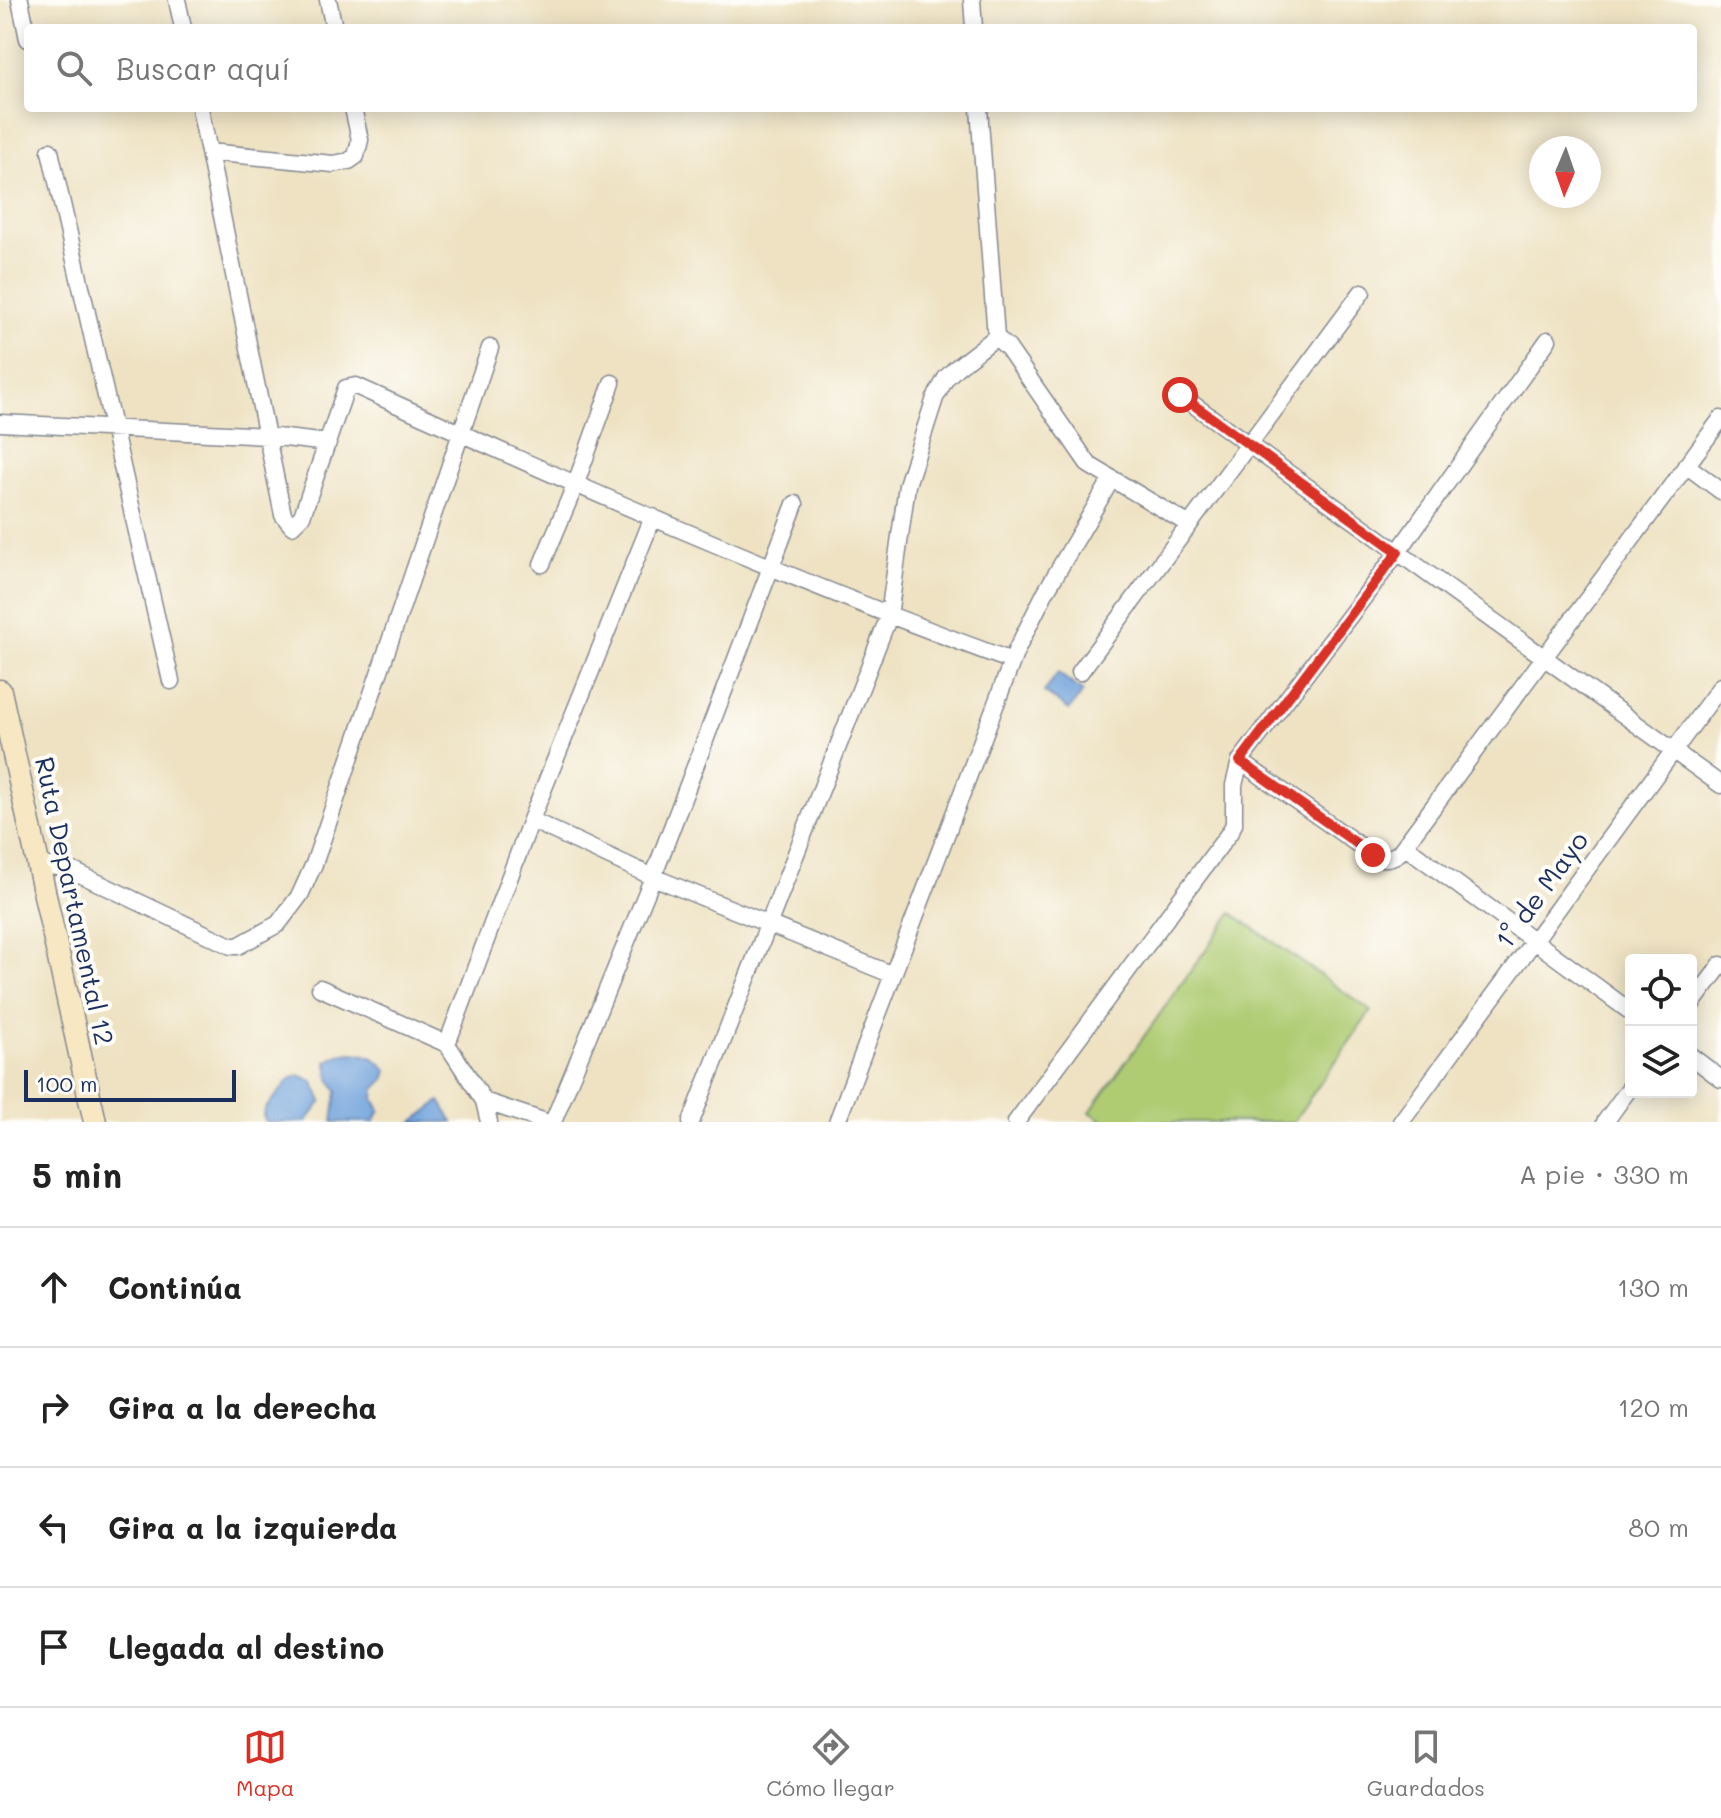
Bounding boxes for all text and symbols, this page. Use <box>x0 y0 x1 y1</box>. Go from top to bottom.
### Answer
search box <box>24 24 1697 112</box>
icon: search <box>52 46 96 90</box>
text: Buscar aquí <box>116 48 290 88</box>
north arrow <box>1529 136 1601 208</box>
route start <box>1162 377 1198 413</box>
street label: Ruta Departamental 12 <box>28 754 122 1048</box>
street label: 1° de Mayo <box>1487 824 1595 955</box>
route end <box>1355 837 1391 873</box>
map controls <box>1625 954 1697 1098</box>
button: locate <box>1625 954 1697 1026</box>
button: layers <box>1625 1026 1697 1098</box>
scale bar <box>24 1066 236 1102</box>
text: 100 m <box>36 1069 98 1098</box>
text: 5 min <box>32 1152 122 1197</box>
text: A pie · 330 m <box>1519 1157 1689 1191</box>
icon: ahead <box>32 1265 76 1309</box>
text: Continúa <box>108 1267 242 1307</box>
text: 130 m <box>1617 1270 1689 1304</box>
icon: right <box>32 1385 76 1429</box>
text: Gira a la derecha <box>108 1387 377 1427</box>
text: 120 m <box>1618 1390 1689 1424</box>
icon: left <box>32 1505 76 1549</box>
text: Gira a la izquierda <box>108 1507 397 1547</box>
text: 80 m <box>1628 1510 1689 1544</box>
icon: arrive <box>32 1625 76 1669</box>
text: Llegada al destino <box>108 1627 384 1667</box>
tab: Mapa <box>236 1725 294 1802</box>
tab: Cómo llegar <box>766 1725 895 1802</box>
tab: Guardados <box>1367 1725 1485 1802</box>

